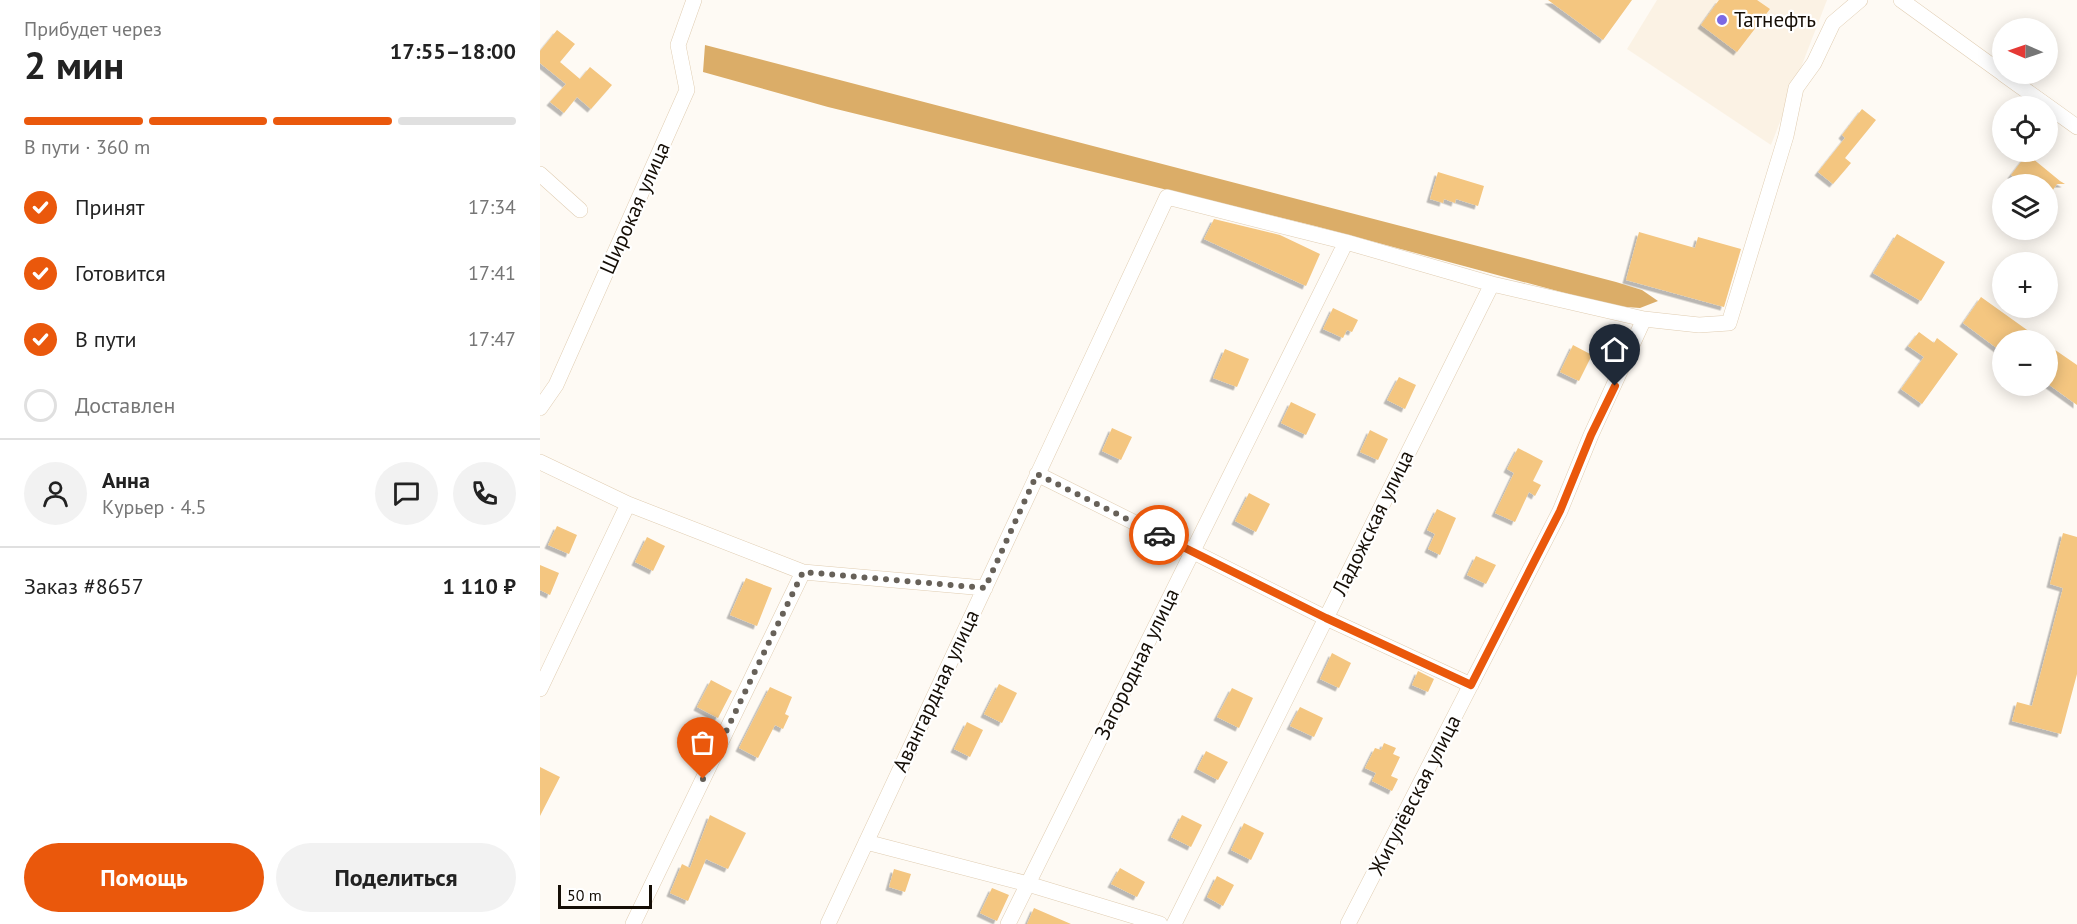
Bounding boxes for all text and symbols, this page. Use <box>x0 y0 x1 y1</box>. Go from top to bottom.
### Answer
place label: Татнефть <box>1734 6 1816 33</box>
marker: Татнефть <box>1715 13 1729 27</box>
text: Прибудет через <box>24 16 162 42</box>
north arrow <box>1992 18 2058 84</box>
map controls <box>1992 18 2058 396</box>
text: 17:55–18:00 <box>390 37 516 65</box>
text: 2 мин <box>24 39 124 90</box>
button: locate <box>1992 96 2058 162</box>
text: В пути · 360 m <box>24 134 150 160</box>
street label: Широкая улица <box>593 137 676 278</box>
button: layers <box>1992 174 2058 240</box>
icon: check <box>24 191 57 224</box>
text: Принят <box>75 193 145 221</box>
text: 17:34 <box>468 194 516 220</box>
button: + <box>1992 252 2058 318</box>
icon: check <box>24 257 57 290</box>
text: Готовится <box>75 259 166 287</box>
text: 17:41 <box>468 260 516 286</box>
icon: check <box>24 323 57 356</box>
pin <box>1589 324 1640 386</box>
text: В пути <box>75 325 137 353</box>
text: 17:47 <box>468 326 516 352</box>
button: − <box>1992 330 2058 396</box>
icon: home <box>1598 333 1631 366</box>
text: Доставлен <box>75 391 175 419</box>
street label: Ладожская улица <box>1325 446 1419 601</box>
button: person <box>24 462 87 525</box>
button: chat <box>375 462 438 525</box>
button: phone <box>453 462 516 525</box>
text: Анна <box>102 466 150 494</box>
text: Курьер · 4.5 <box>102 494 206 520</box>
courier <box>1129 505 1189 565</box>
icon: car <box>1143 519 1176 552</box>
text: Заказ #8657 <box>24 572 144 600</box>
text: 1 110 ₽ <box>442 572 516 600</box>
street label: Загородная улица <box>1088 584 1185 744</box>
street label: Авангардная улица <box>886 605 985 776</box>
street label: Жигулёвская улица <box>1362 710 1467 880</box>
pin <box>677 717 728 779</box>
icon: bag <box>686 726 719 759</box>
button: Помощь <box>24 843 264 912</box>
button: Поделиться <box>276 843 516 912</box>
scale bar <box>558 882 652 910</box>
text: 50 m <box>567 885 602 905</box>

